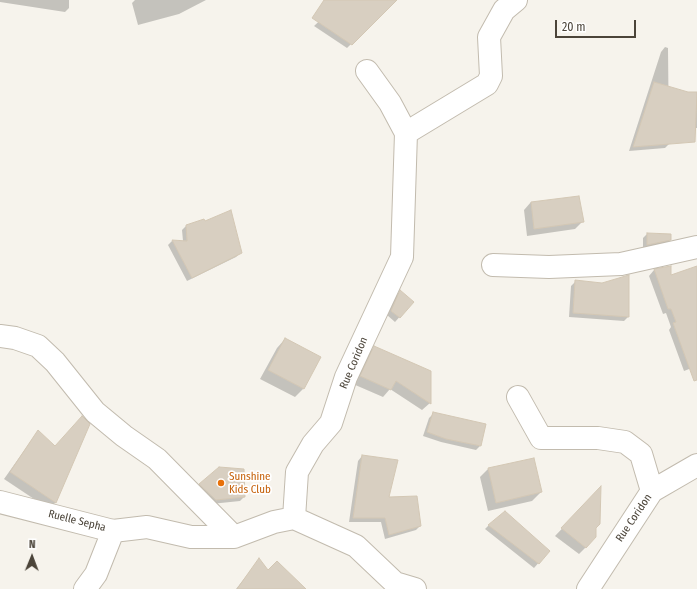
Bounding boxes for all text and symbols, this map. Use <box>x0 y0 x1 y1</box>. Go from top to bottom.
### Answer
scale bar <box>557 12 638 38</box>
text: 20 m <box>562 20 586 34</box>
street label: Rue Coridon <box>337 335 371 391</box>
place label: Sunshine Kids Club <box>229 470 271 496</box>
marker: Sunshine Kids Club <box>216 478 226 488</box>
street label: Rue Coridon <box>613 492 655 544</box>
street label: Ruelle Sepha <box>47 507 107 535</box>
north arrow <box>12 537 52 577</box>
text: N <box>29 538 36 551</box>

